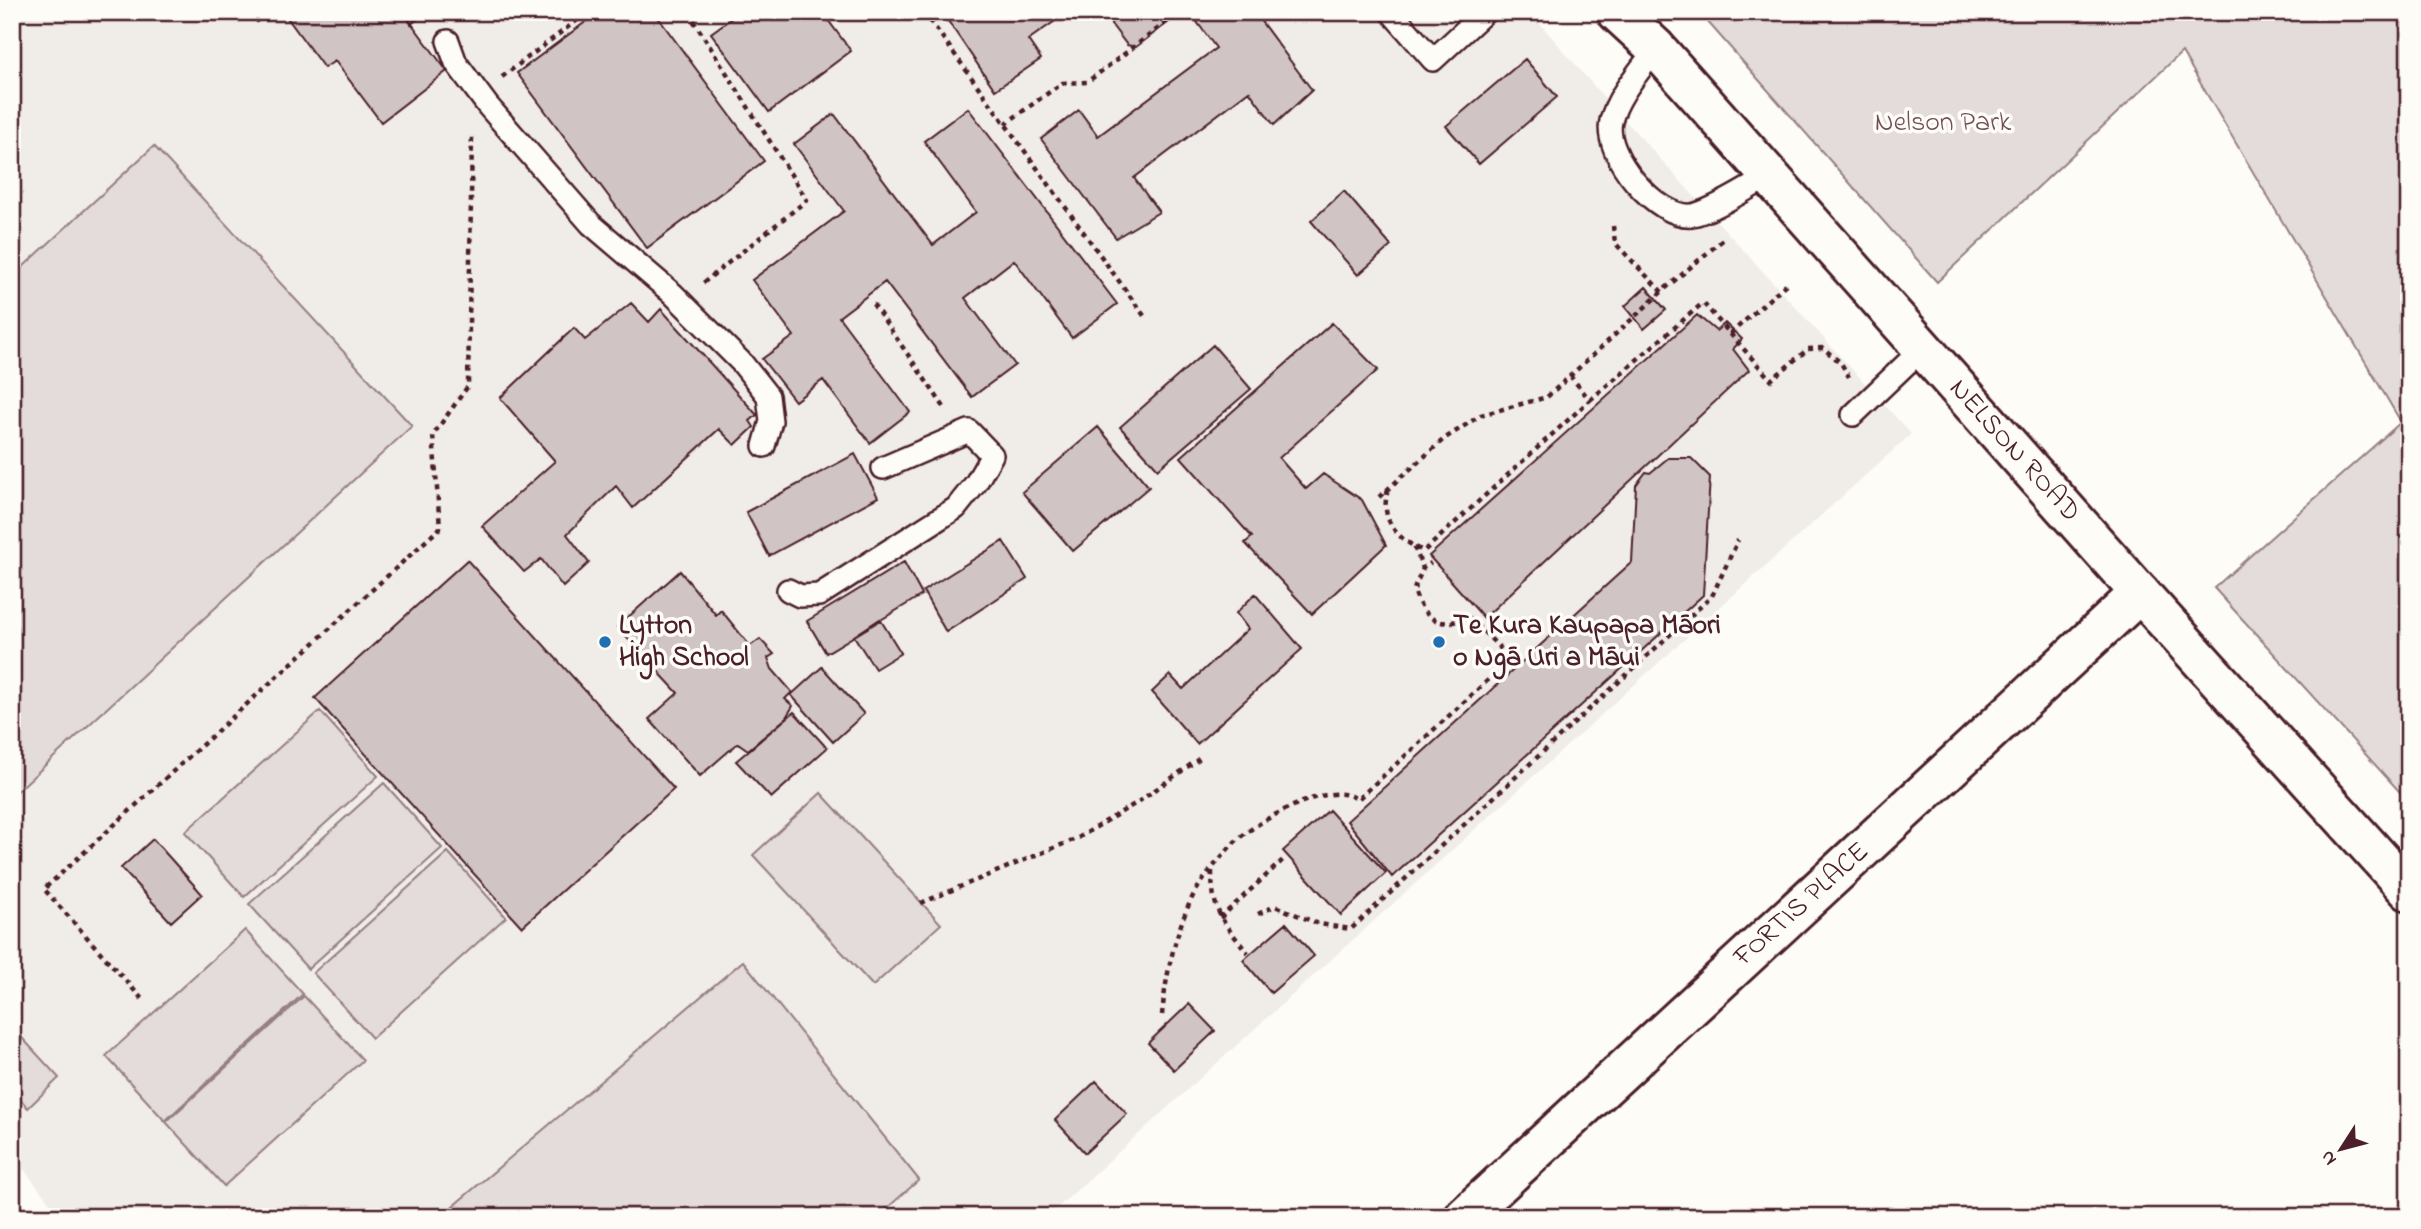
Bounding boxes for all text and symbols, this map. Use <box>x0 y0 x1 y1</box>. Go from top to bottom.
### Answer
park label: Nelson Park <box>1875 103 2012 144</box>
street label: NELSON ROAD <box>1938 370 2090 532</box>
place label: Lytton High School <box>619 606 749 680</box>
place label: Te Kura Kaupapa Māori o Ngā Uri a Māui <box>1453 606 1721 680</box>
marker: Lytton High School <box>597 634 613 650</box>
marker: Te Kura Kaupapa Māori o Ngā Uri a Māui <box>1431 634 1447 650</box>
street label: FORTIS PLACE <box>1724 833 1879 978</box>
north arrow <box>2306 1114 2376 1184</box>
text: N <box>2314 1144 2344 1171</box>

